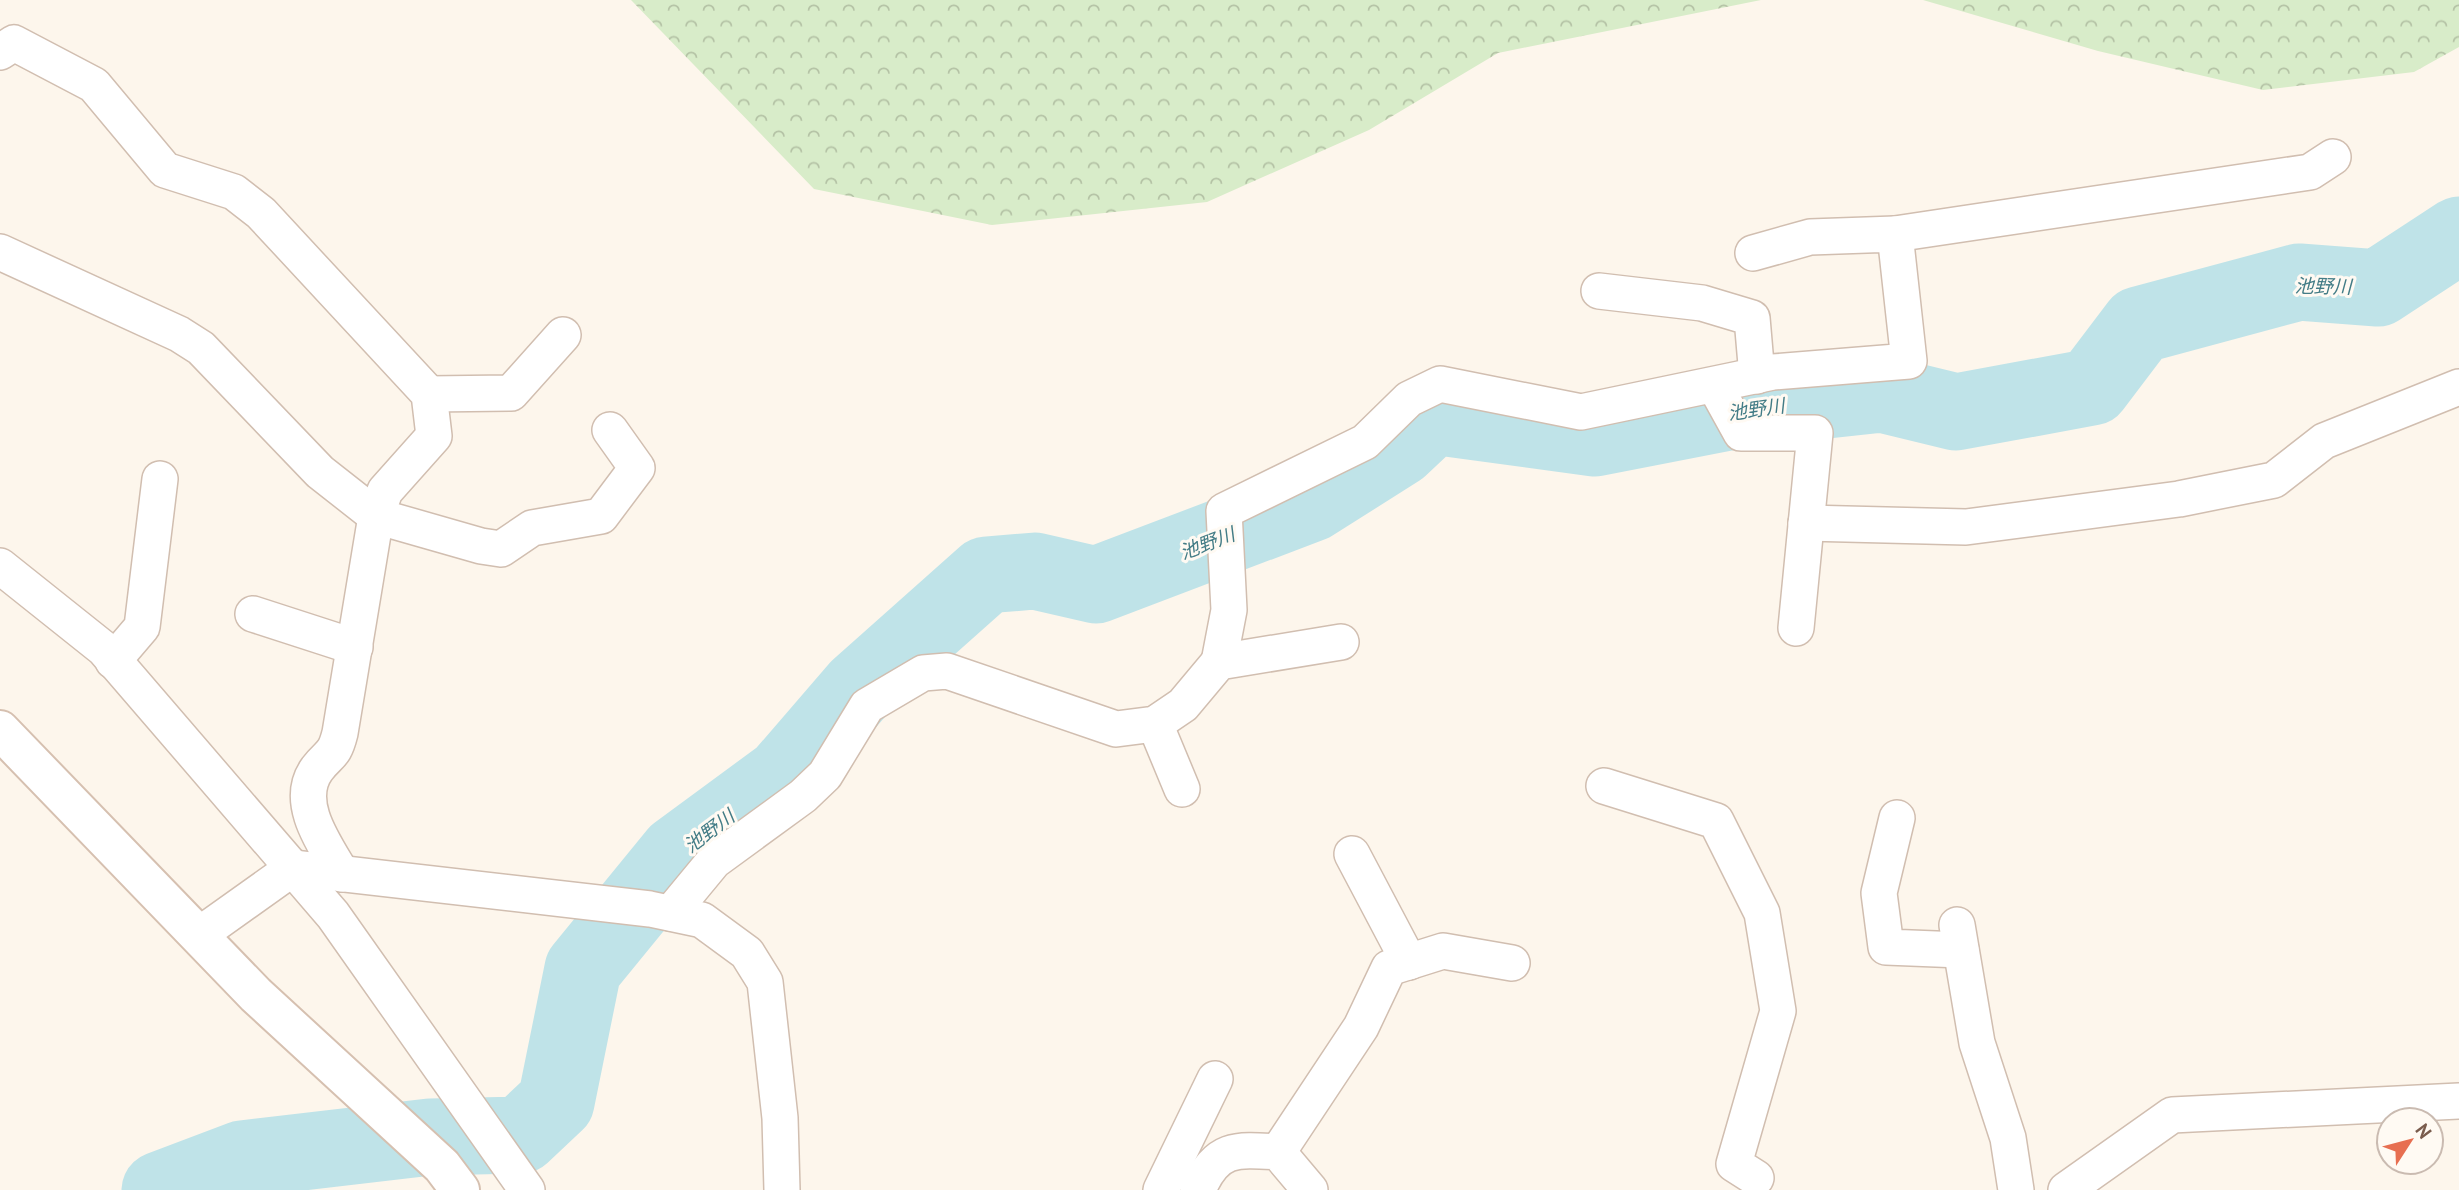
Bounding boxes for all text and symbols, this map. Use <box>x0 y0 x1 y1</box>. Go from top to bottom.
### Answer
water label: 池野川 <box>2294 274 2354 299</box>
water label: 池野川 <box>1726 393 1788 425</box>
water label: 池野川 <box>1176 521 1240 564</box>
water label: 池野川 <box>679 803 741 858</box>
north arrow <box>2375 1106 2445 1176</box>
text: N <box>2410 1119 2437 1143</box>

